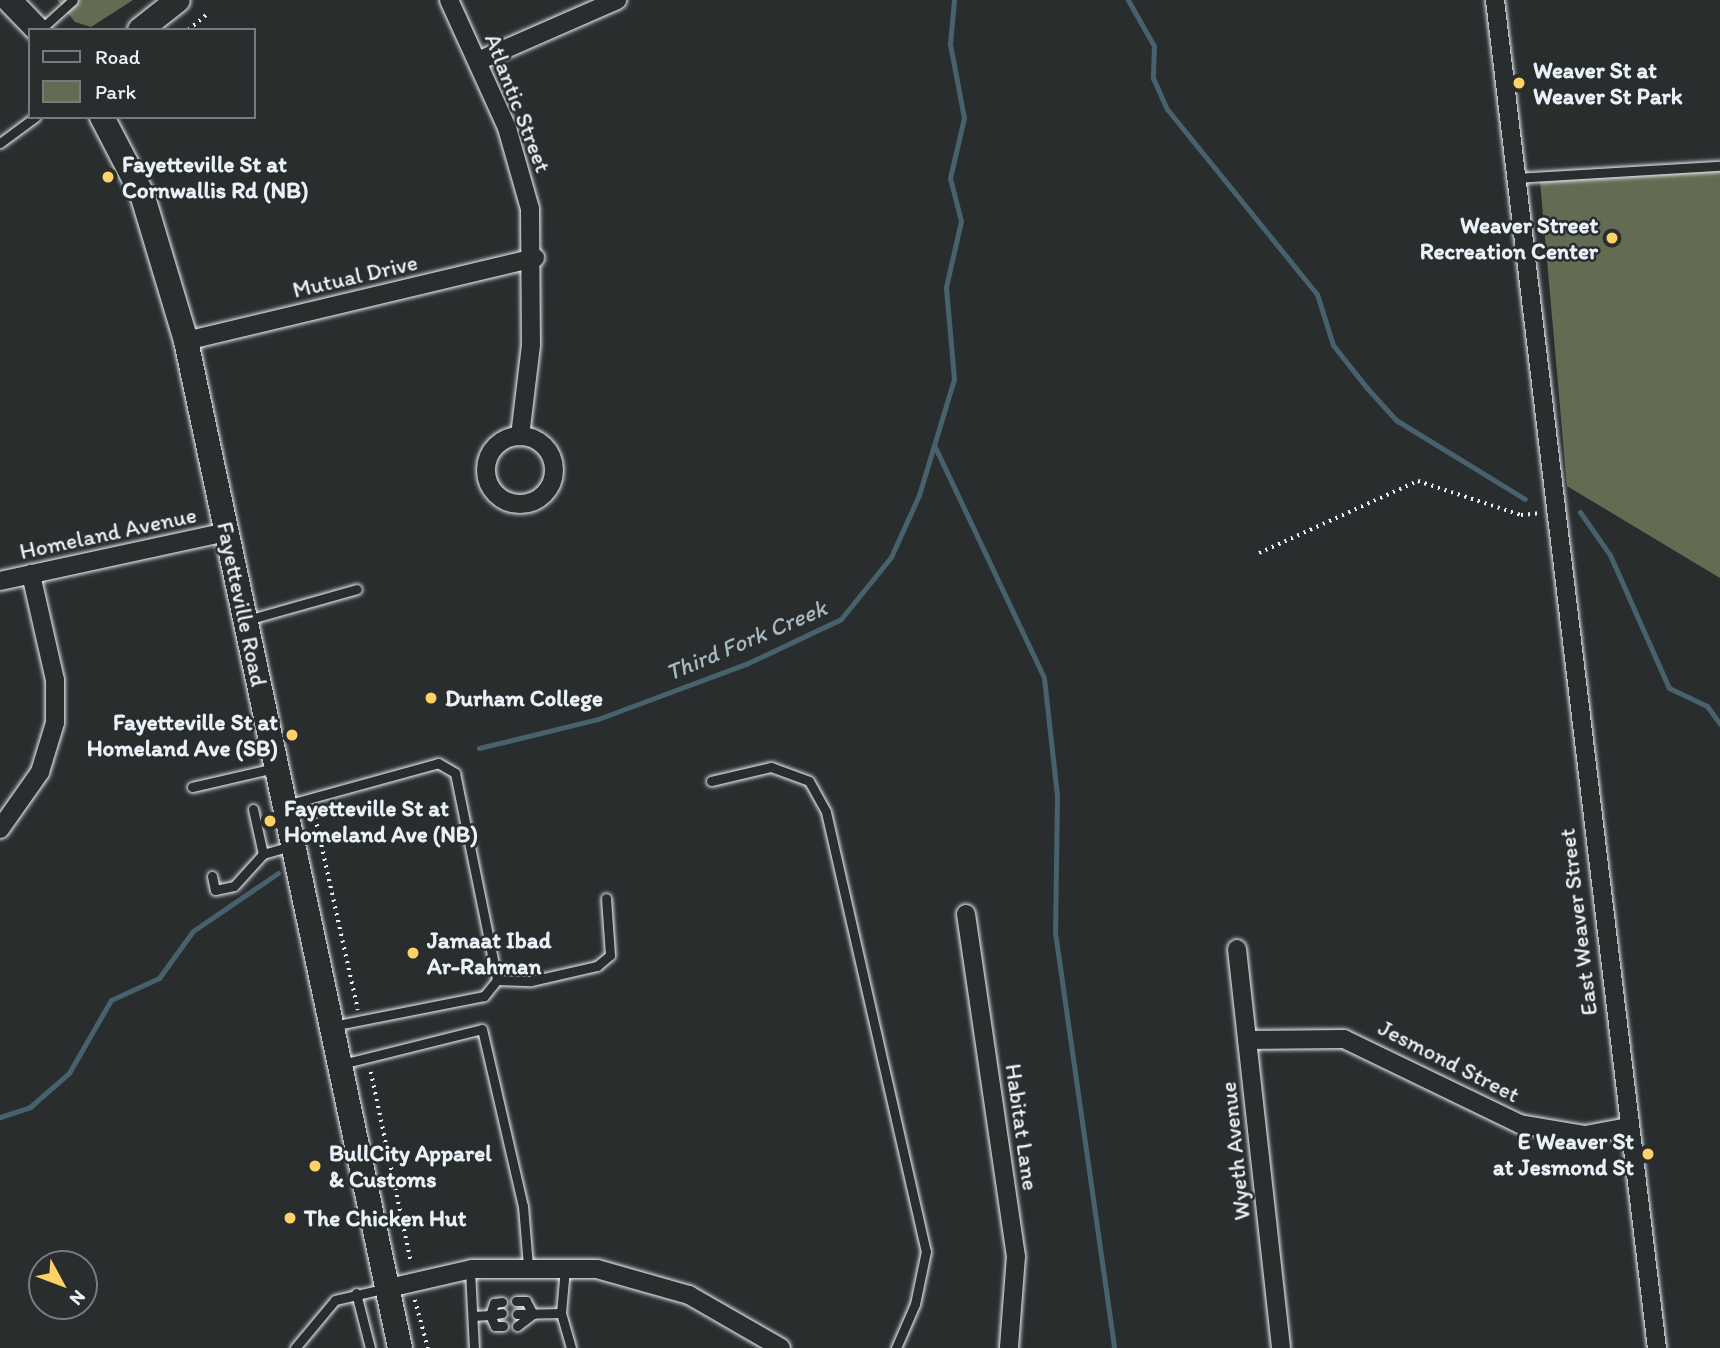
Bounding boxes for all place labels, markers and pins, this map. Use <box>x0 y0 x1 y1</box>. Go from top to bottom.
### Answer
place label: Weaver St at Weaver St Park <box>1533 56 1682 110</box>
marker: Weaver St at Weaver St Park <box>1511 75 1527 91</box>
place label: Fayetteville St at Cornwallis Rd (NB) <box>122 150 308 204</box>
marker: Fayetteville St at Cornwallis Rd (NB) <box>100 169 116 185</box>
place label: Weaver Street Recreation Center <box>1419 211 1598 265</box>
marker: Weaver Street Recreation Center <box>1604 230 1620 246</box>
place label: Durham College <box>445 684 603 712</box>
marker: Durham College <box>423 690 439 706</box>
place label: Fayetteville St at Homeland Ave (SB) <box>87 708 278 762</box>
marker: Fayetteville St at Homeland Ave (SB) <box>284 727 300 743</box>
place label: Fayetteville St at Homeland Ave (NB) <box>284 794 478 848</box>
marker: Fayetteville St at Homeland Ave (NB) <box>262 813 278 829</box>
place label: Jamaat Ibad Ar-Rahman <box>427 926 551 980</box>
marker: Jamaat Ibad Ar-Rahman <box>405 945 421 961</box>
place label: E Weaver St at Jesmond St <box>1493 1127 1634 1181</box>
place label: BullCity Apparel & Customs <box>329 1139 492 1193</box>
marker: E Weaver St at Jesmond St <box>1640 1146 1656 1162</box>
marker: BullCity Apparel & Customs <box>307 1158 323 1174</box>
place label: The Chicken Hut <box>304 1204 467 1232</box>
marker: The Chicken Hut <box>282 1210 298 1226</box>

